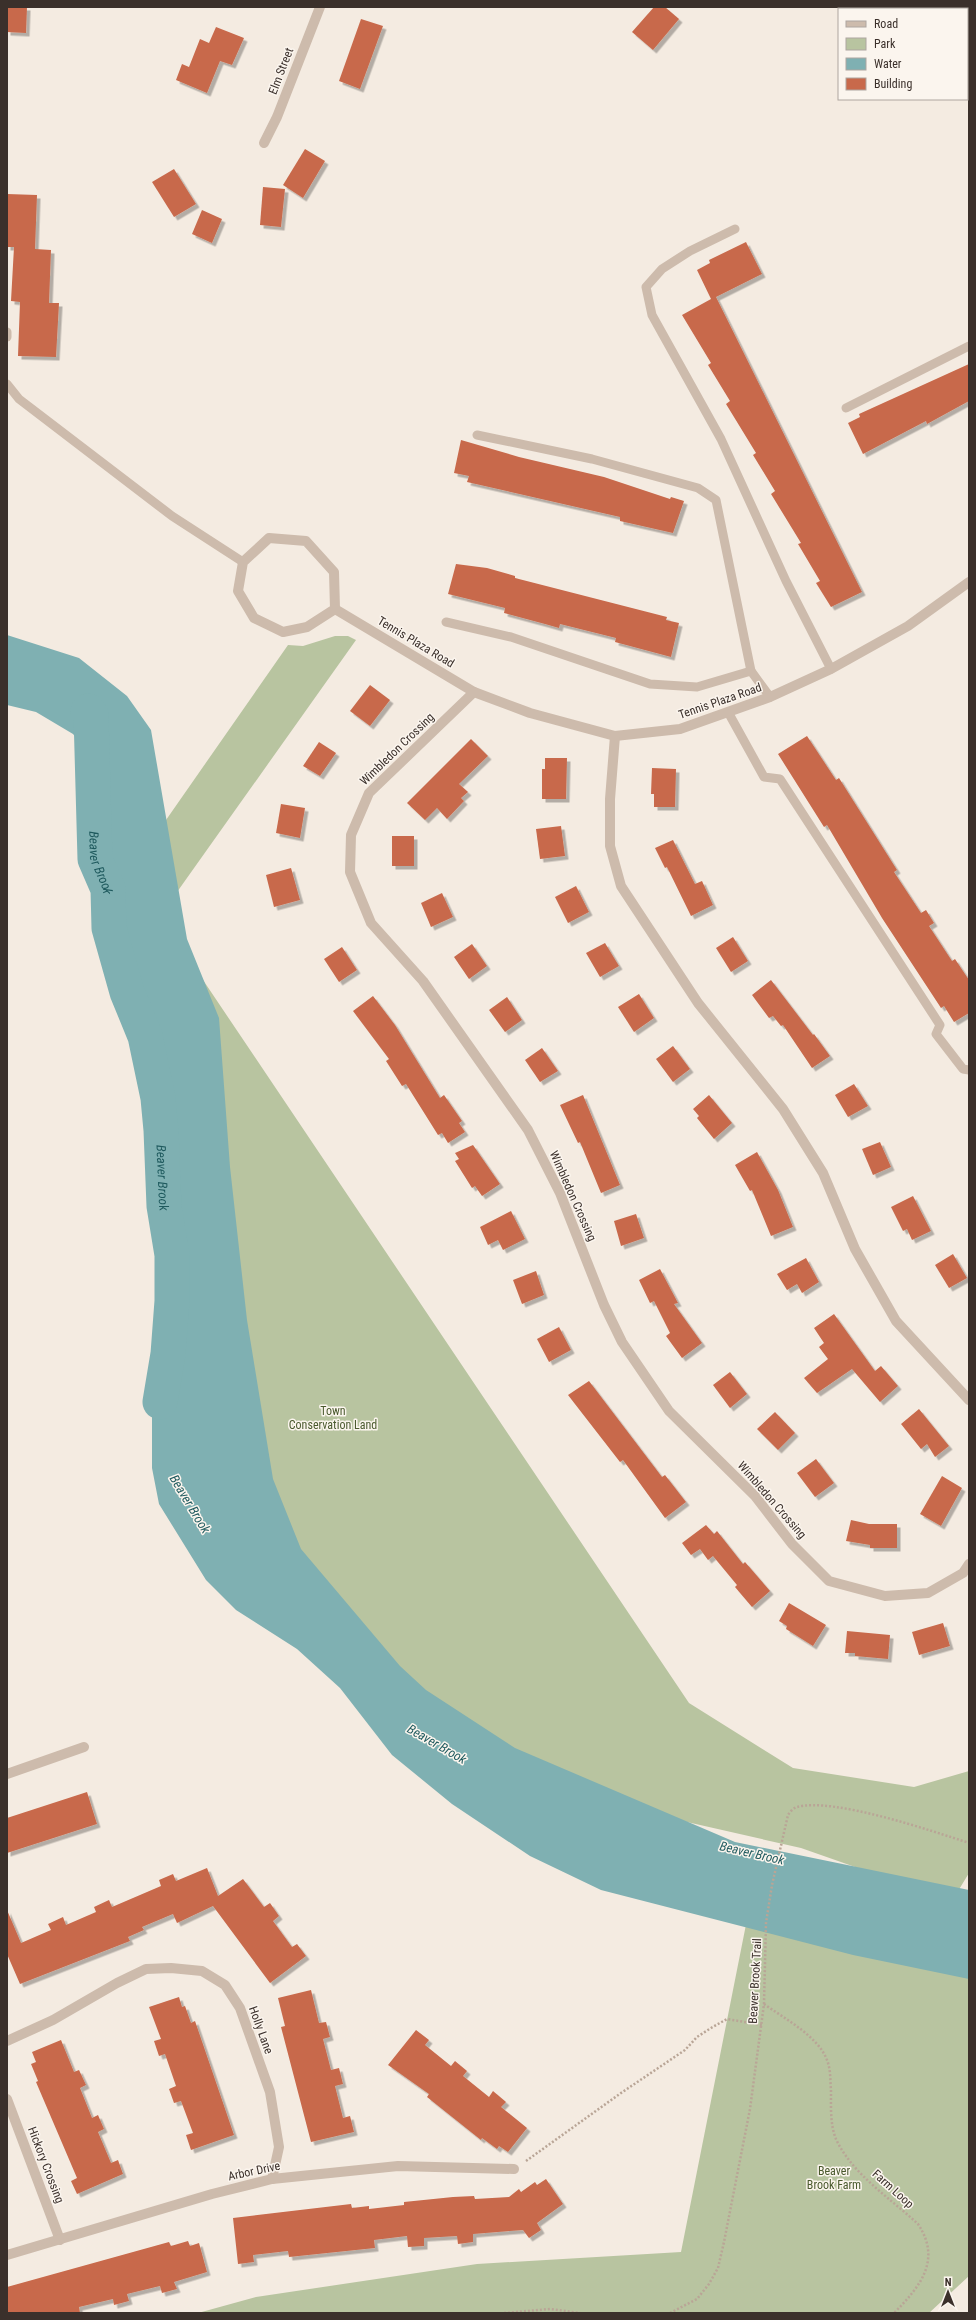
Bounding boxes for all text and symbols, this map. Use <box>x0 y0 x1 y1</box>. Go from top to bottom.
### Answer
legend <box>838 8 968 100</box>
text: Road <box>874 17 898 31</box>
text: Park <box>874 37 896 51</box>
street label: Elm Street <box>266 45 296 96</box>
text: Water <box>874 57 902 71</box>
text: Building <box>874 77 912 91</box>
street label: Tennis Plaza Road <box>375 614 457 670</box>
street label: Tennis Plaza Road <box>677 680 763 722</box>
street label: Wimbledon Crossing <box>357 710 437 788</box>
water label: Beaver Brook <box>87 831 116 895</box>
water label: Beaver Brook <box>154 1145 172 1212</box>
street label: Wimbledon Crossing <box>547 1149 599 1243</box>
park label: Town Conservation Land <box>289 1404 377 1432</box>
street label: Wimbledon Crossing <box>735 1459 809 1541</box>
water label: Beaver Brook <box>167 1472 214 1536</box>
water label: Beaver Brook <box>405 1721 469 1767</box>
water label: Beaver Brook <box>718 1838 786 1868</box>
street label: Beaver Brook Trail <box>746 1938 764 2024</box>
street label: Holly Lane <box>246 2004 276 2056</box>
street label: Hickory Crossing <box>25 2125 67 2205</box>
street label: Arbor Drive <box>227 2159 282 2183</box>
park label: Beaver Brook Farm <box>807 2164 861 2192</box>
street label: Farm Loop <box>870 2167 916 2211</box>
north arrow <box>928 2272 968 2312</box>
text: N <box>945 2276 952 2289</box>

